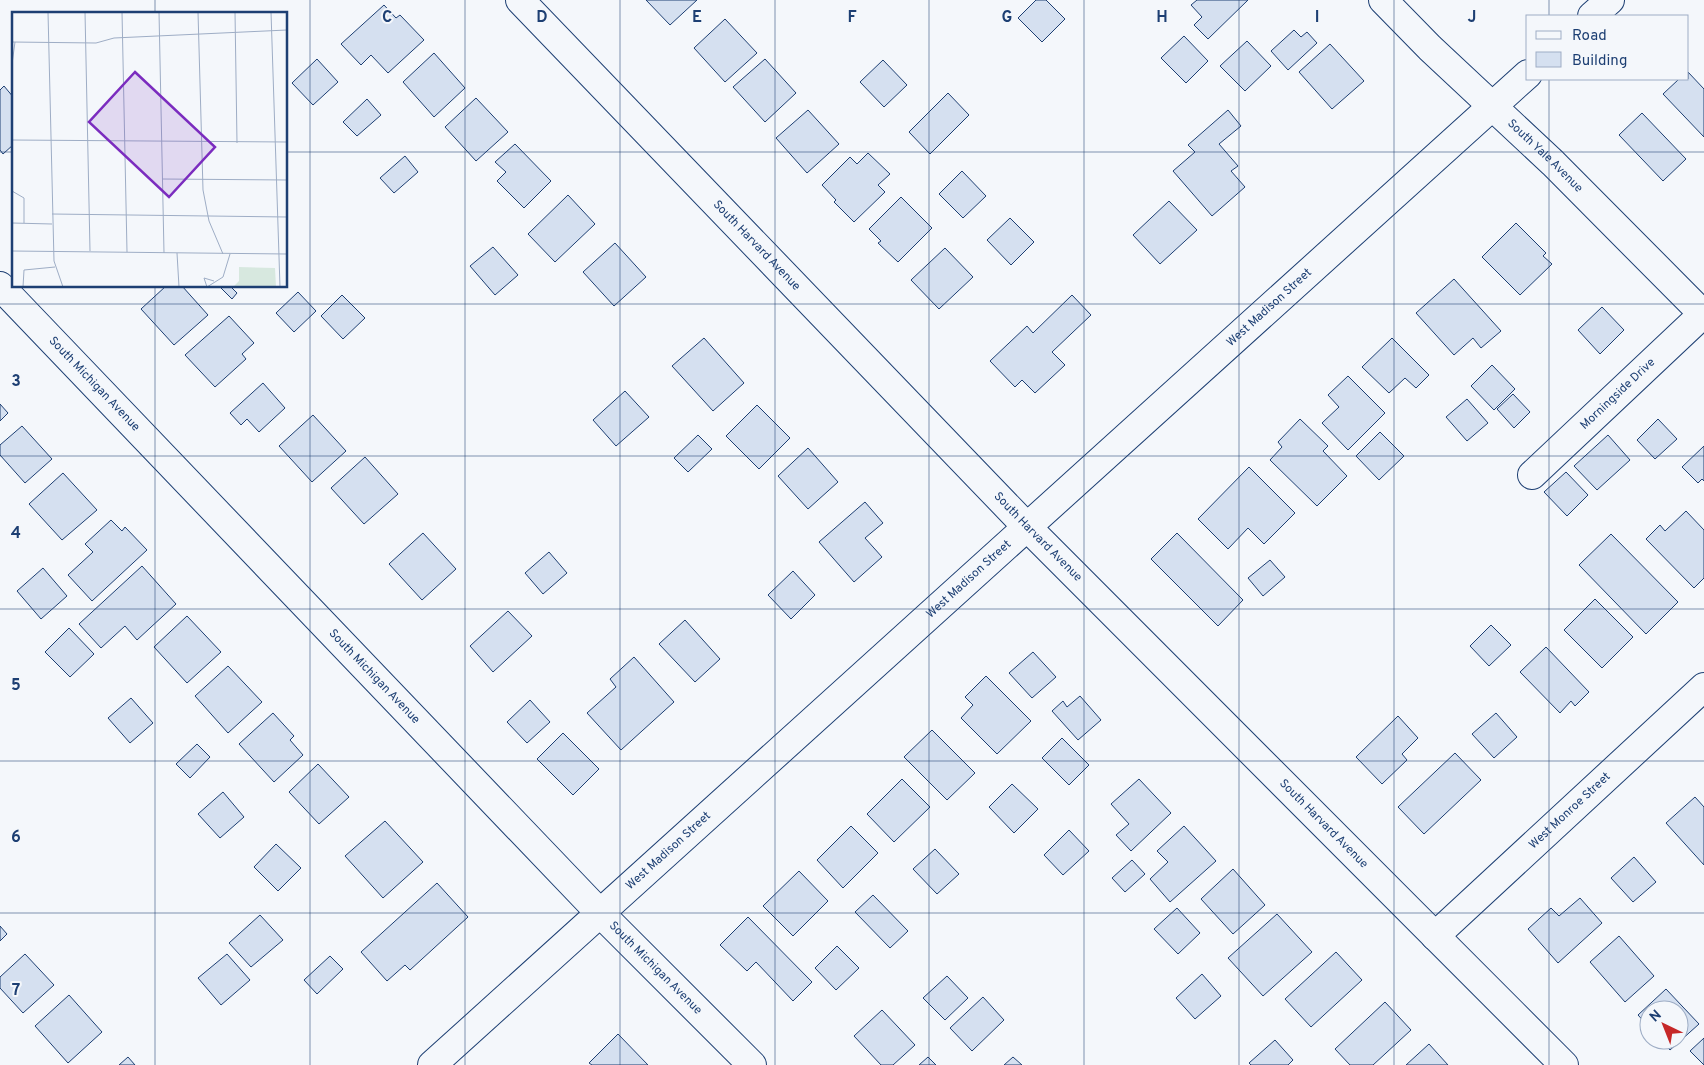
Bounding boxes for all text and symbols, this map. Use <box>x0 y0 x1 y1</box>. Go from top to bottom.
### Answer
text: C <box>382 8 392 28</box>
text: D <box>536 8 548 28</box>
text: E <box>692 8 702 28</box>
text: F <box>847 8 857 28</box>
text: G <box>1002 8 1012 28</box>
text: H <box>1156 8 1168 28</box>
text: I <box>1315 8 1319 28</box>
text: J <box>1468 8 1476 28</box>
inset map <box>12 12 288 288</box>
legend <box>1526 15 1689 80</box>
text: Road <box>1572 27 1607 46</box>
text: Building <box>1572 52 1627 71</box>
street label: South Yale Avenue <box>1504 116 1586 196</box>
street label: South Harvard Avenue <box>709 197 804 294</box>
street label: West Madison Street <box>1223 265 1315 350</box>
street label: South Michigan Avenue <box>45 333 143 435</box>
street label: Morningside Drive <box>1577 355 1659 433</box>
text: 3 <box>11 372 21 392</box>
street label: South Harvard Avenue <box>990 489 1085 585</box>
text: 4 <box>11 524 21 544</box>
street label: West Madison Street <box>923 537 1015 622</box>
street label: South Michigan Avenue <box>325 626 423 728</box>
text: 5 <box>11 676 21 696</box>
street label: West Monroe Street <box>1526 769 1614 853</box>
street label: South Harvard Avenue <box>1276 776 1371 872</box>
street label: West Madison Street <box>623 808 715 894</box>
text: 6 <box>11 828 21 848</box>
street label: South Michigan Avenue <box>605 918 705 1018</box>
text: 7 <box>12 981 20 1001</box>
north arrow <box>1639 1000 1689 1050</box>
text: N <box>1647 1007 1666 1026</box>

